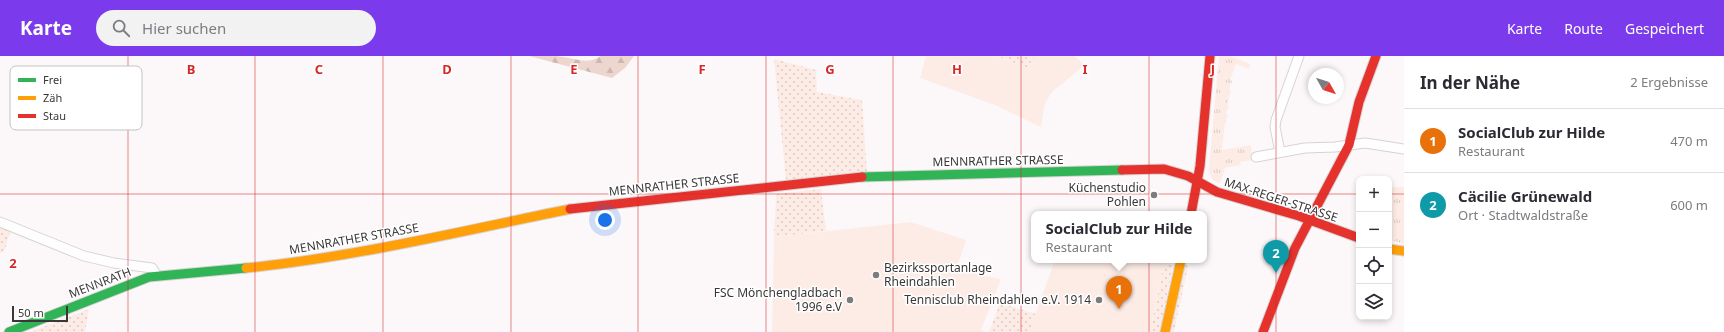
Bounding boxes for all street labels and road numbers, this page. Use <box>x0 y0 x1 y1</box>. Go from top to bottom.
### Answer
street label: MENNRATHER STRASSE <box>932 151 1064 170</box>
street label: MENNRATHER STRASSE <box>608 169 740 200</box>
street label: MAX-REGER-STRASSE <box>1222 173 1340 226</box>
street label: MENNRATHER STRASSE <box>288 219 420 258</box>
street label: MENNRATH <box>66 263 134 302</box>

